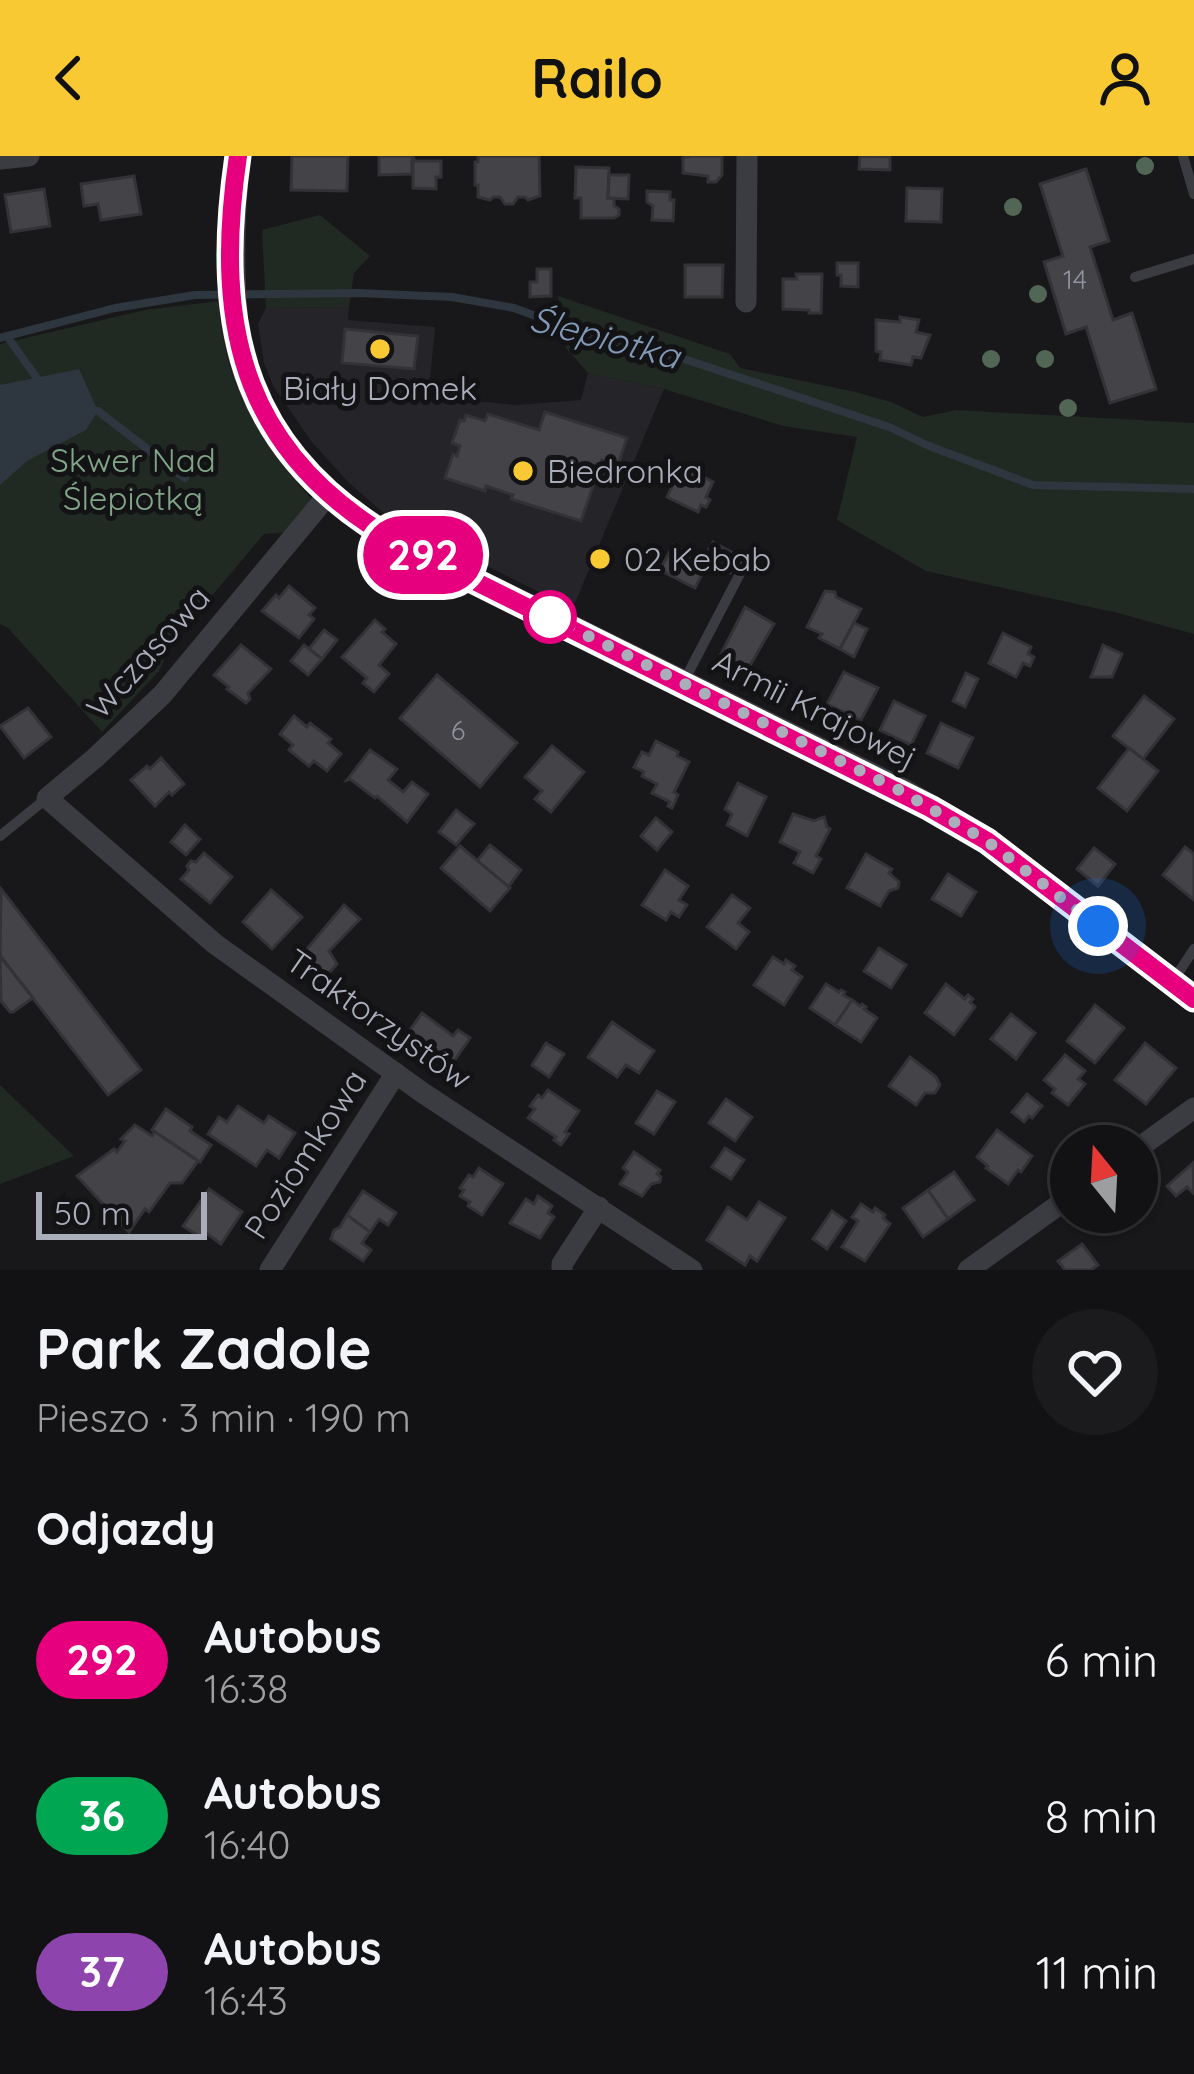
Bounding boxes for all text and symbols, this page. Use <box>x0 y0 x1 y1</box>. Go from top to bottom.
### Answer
text: Railo <box>531 44 663 112</box>
icon: back <box>36 45 102 111</box>
icon: person <box>1092 45 1158 111</box>
house number: 14 <box>1063 262 1087 296</box>
water label: Ślepiotka <box>525 295 687 379</box>
marker: Biały Domek <box>367 336 393 362</box>
place label: Biały Domek <box>283 367 477 408</box>
park label: Skwer Nad Ślepiotką <box>50 439 216 518</box>
place label: Biedronka <box>547 450 703 491</box>
marker: Biedronka <box>510 458 536 484</box>
line badge: 292 <box>354 516 492 594</box>
text: 292 <box>387 528 459 581</box>
place label: 02 Kebab <box>624 538 771 579</box>
marker: 02 Kebab <box>587 546 613 572</box>
street label: Wczasowa <box>77 577 218 727</box>
unlabelled marker <box>525 592 575 642</box>
street label: Armii Krajowej <box>707 640 924 777</box>
house number: 6 <box>451 713 465 747</box>
your location <box>1068 896 1128 956</box>
street label: Traktorzystów <box>279 940 480 1098</box>
street label: Poziomkowa <box>235 1061 375 1246</box>
north arrow <box>1050 1125 1158 1233</box>
map controls <box>1050 1125 1158 1233</box>
scale bar <box>36 1186 207 1239</box>
text: 50 m <box>54 1192 131 1233</box>
button: heart <box>1032 1309 1158 1435</box>
text: Park Zadole <box>36 1312 372 1383</box>
text: Pieszo · 3 min · 190 m <box>36 1393 411 1442</box>
text: Odjazdy <box>36 1500 215 1556</box>
text: Autobus <box>204 1608 381 1664</box>
text: 6 min <box>1045 1632 1158 1688</box>
text: 292 <box>66 1633 138 1686</box>
text: 16:38 <box>204 1664 288 1713</box>
text: Autobus <box>204 1764 381 1820</box>
text: 8 min <box>1045 1788 1158 1844</box>
text: 36 <box>79 1789 125 1842</box>
text: 16:40 <box>204 1820 290 1869</box>
text: Autobus <box>204 1920 381 1976</box>
text: 11 min <box>1036 1944 1158 2000</box>
text: 37 <box>79 1945 125 1998</box>
text: 16:43 <box>204 1976 288 2025</box>

